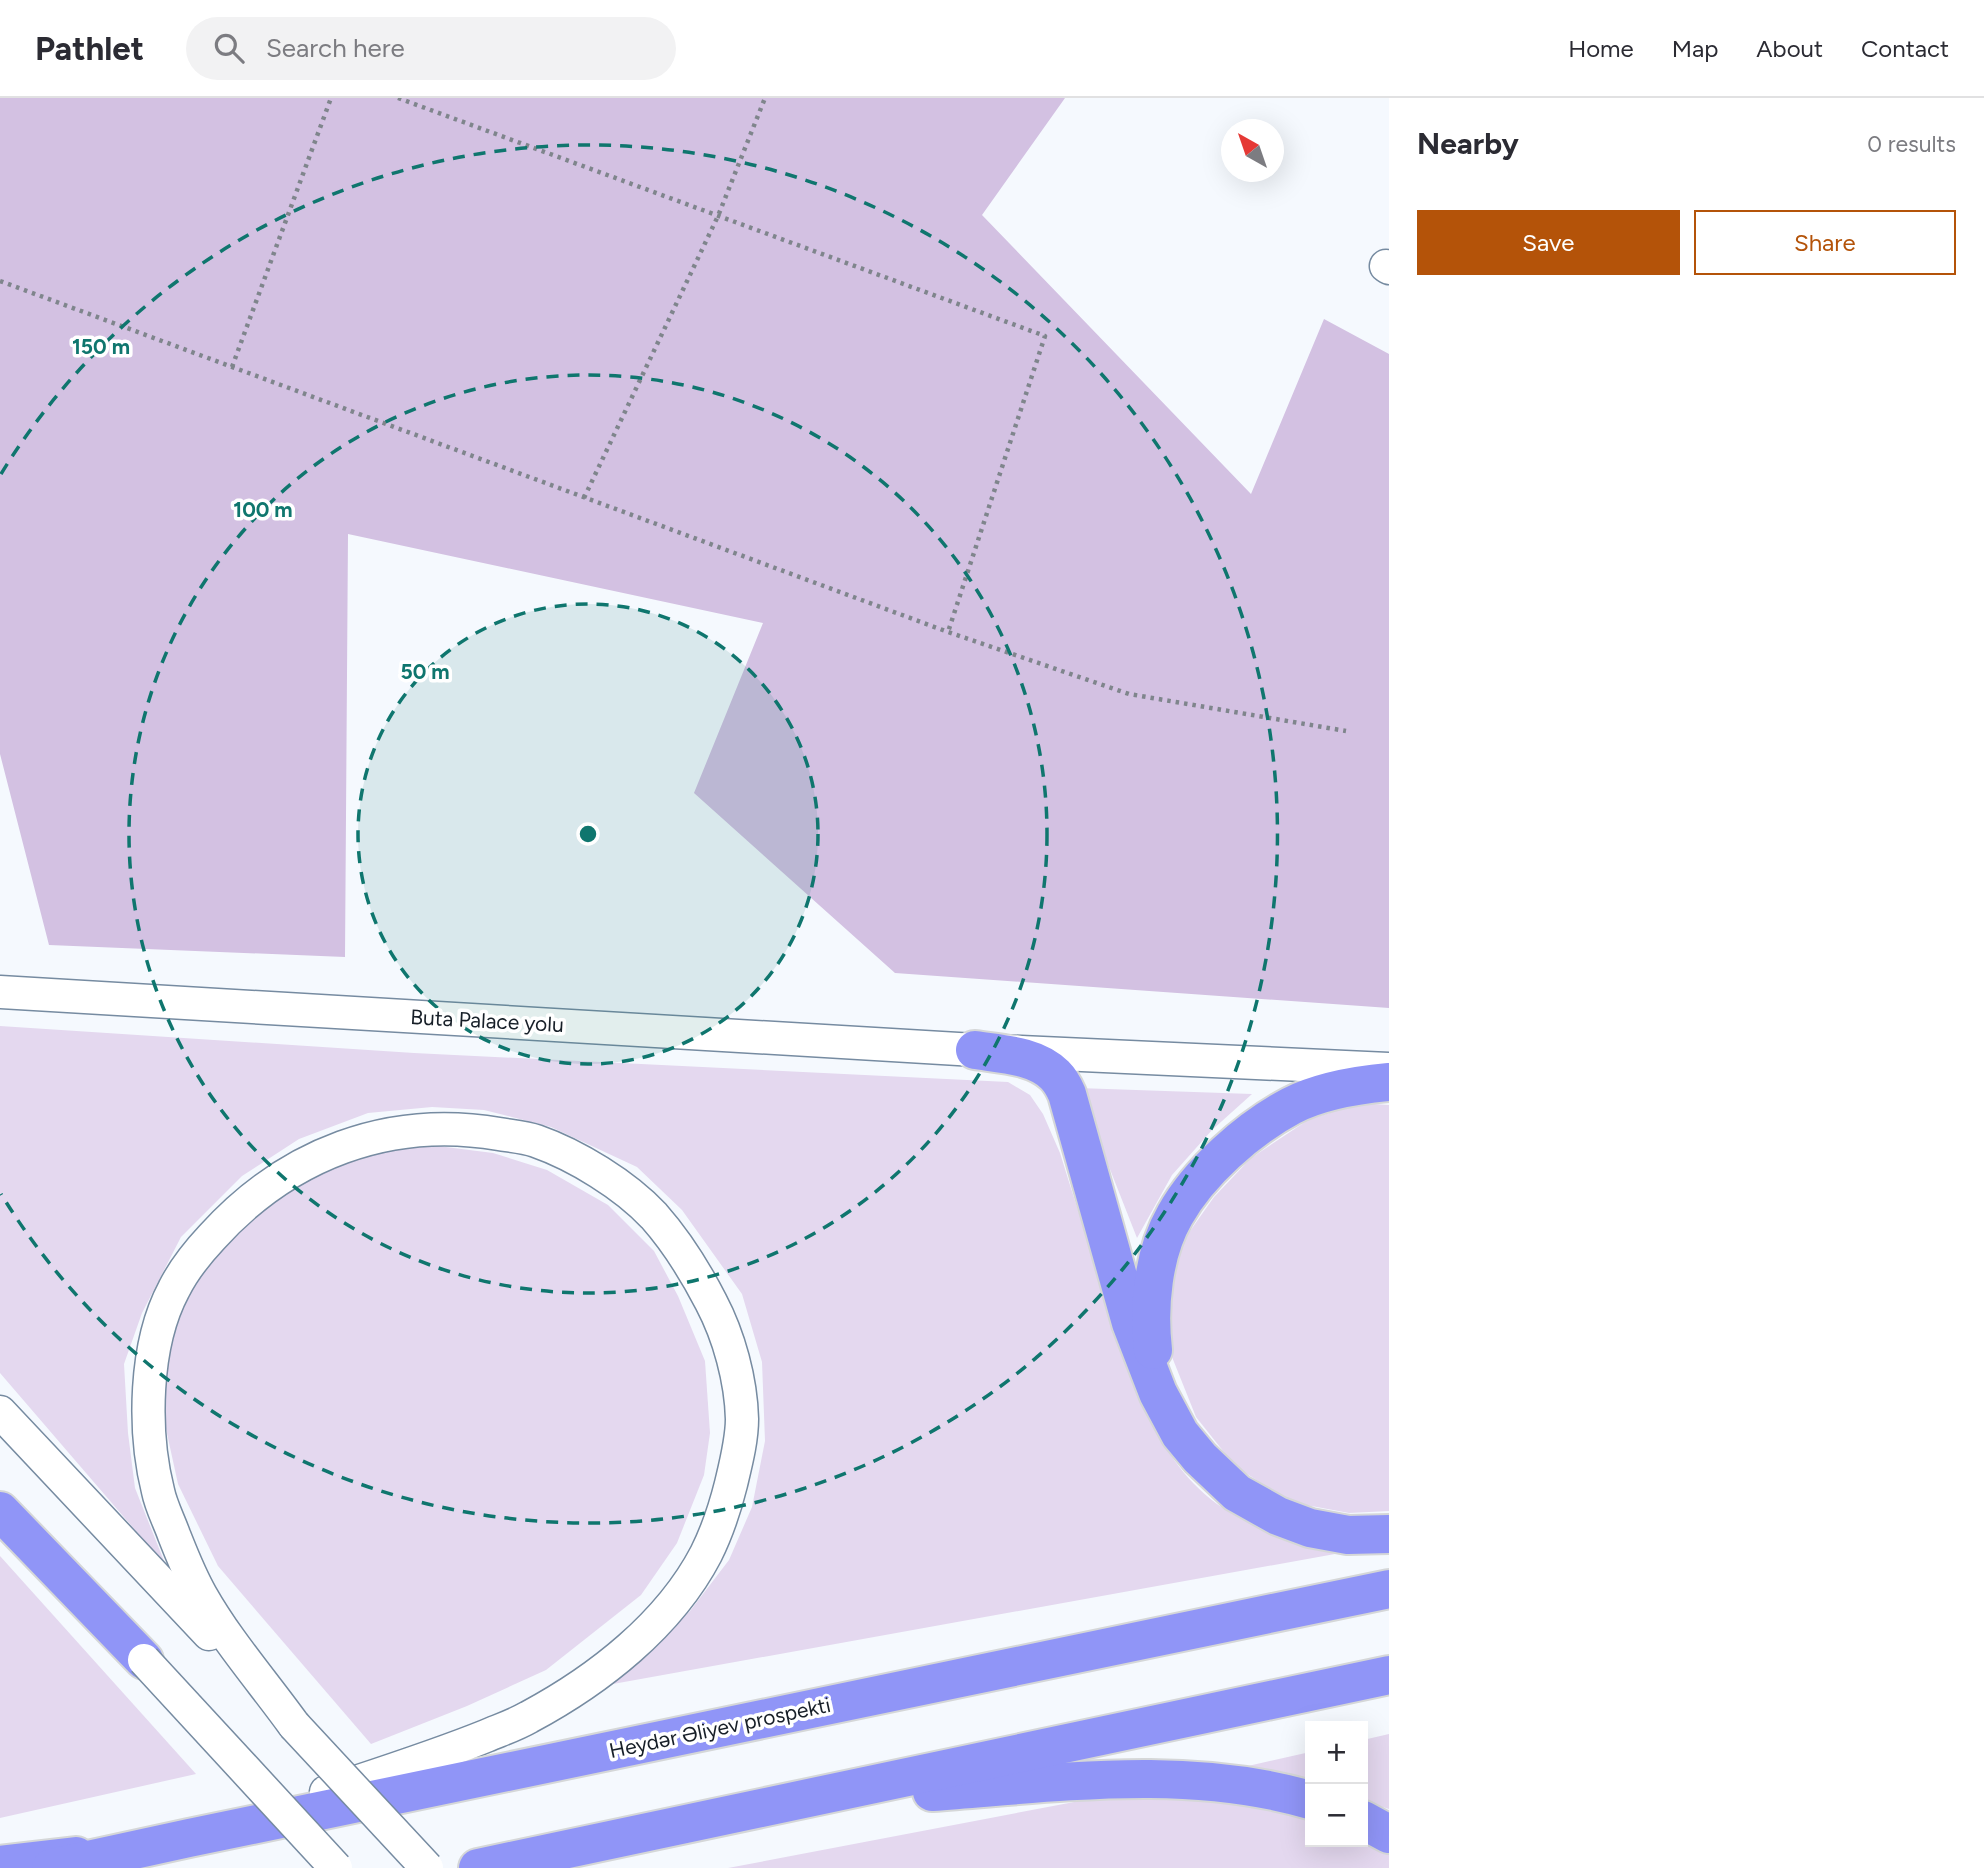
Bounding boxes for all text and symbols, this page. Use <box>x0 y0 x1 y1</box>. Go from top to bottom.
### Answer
search box <box>186 17 676 80</box>
text: Pathlet <box>35 29 144 68</box>
icon: search <box>210 29 248 67</box>
text: Search here <box>266 32 405 64</box>
text: Home <box>1568 34 1634 63</box>
text: Map <box>1672 34 1718 63</box>
text: About <box>1756 34 1823 63</box>
text: Contact <box>1861 34 1949 63</box>
north arrow <box>1221 119 1284 182</box>
text: Nearby <box>1417 125 1519 162</box>
text: 0 results <box>1867 130 1956 158</box>
button: Save <box>1417 210 1680 275</box>
button: Share <box>1694 210 1956 275</box>
text: 150 m <box>72 334 130 359</box>
text: 100 m <box>233 497 293 522</box>
text: 50 m <box>400 659 450 684</box>
centre of rings <box>576 822 600 846</box>
street label: Buta Palace yolu <box>410 1004 564 1037</box>
street label: Heydər Əliyev prospekti <box>607 1692 833 1763</box>
map controls <box>1305 1721 1368 1847</box>
button: + <box>1305 1721 1368 1784</box>
button: − <box>1305 1784 1368 1847</box>

